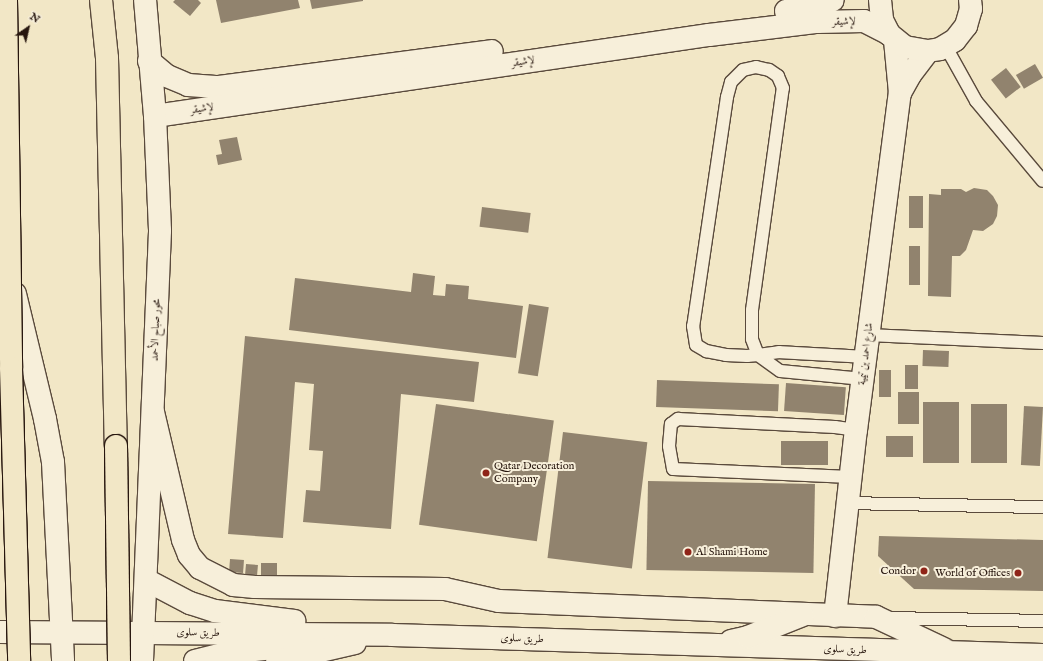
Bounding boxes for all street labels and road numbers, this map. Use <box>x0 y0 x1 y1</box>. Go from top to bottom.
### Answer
street label: لإشيقر <box>832 15 856 29</box>
street label: لإشيقر <box>510 54 536 70</box>
street label: لإشيقر <box>189 101 215 117</box>
street label: محور صباح الأحمد <box>148 299 164 361</box>
street label: شارع احمد بن تيمية <box>856 322 876 386</box>
street label: طريق سلوى <box>176 626 220 640</box>
street label: طريق سلوى <box>500 632 544 646</box>
street label: طريق سلوى <box>823 643 867 657</box>

